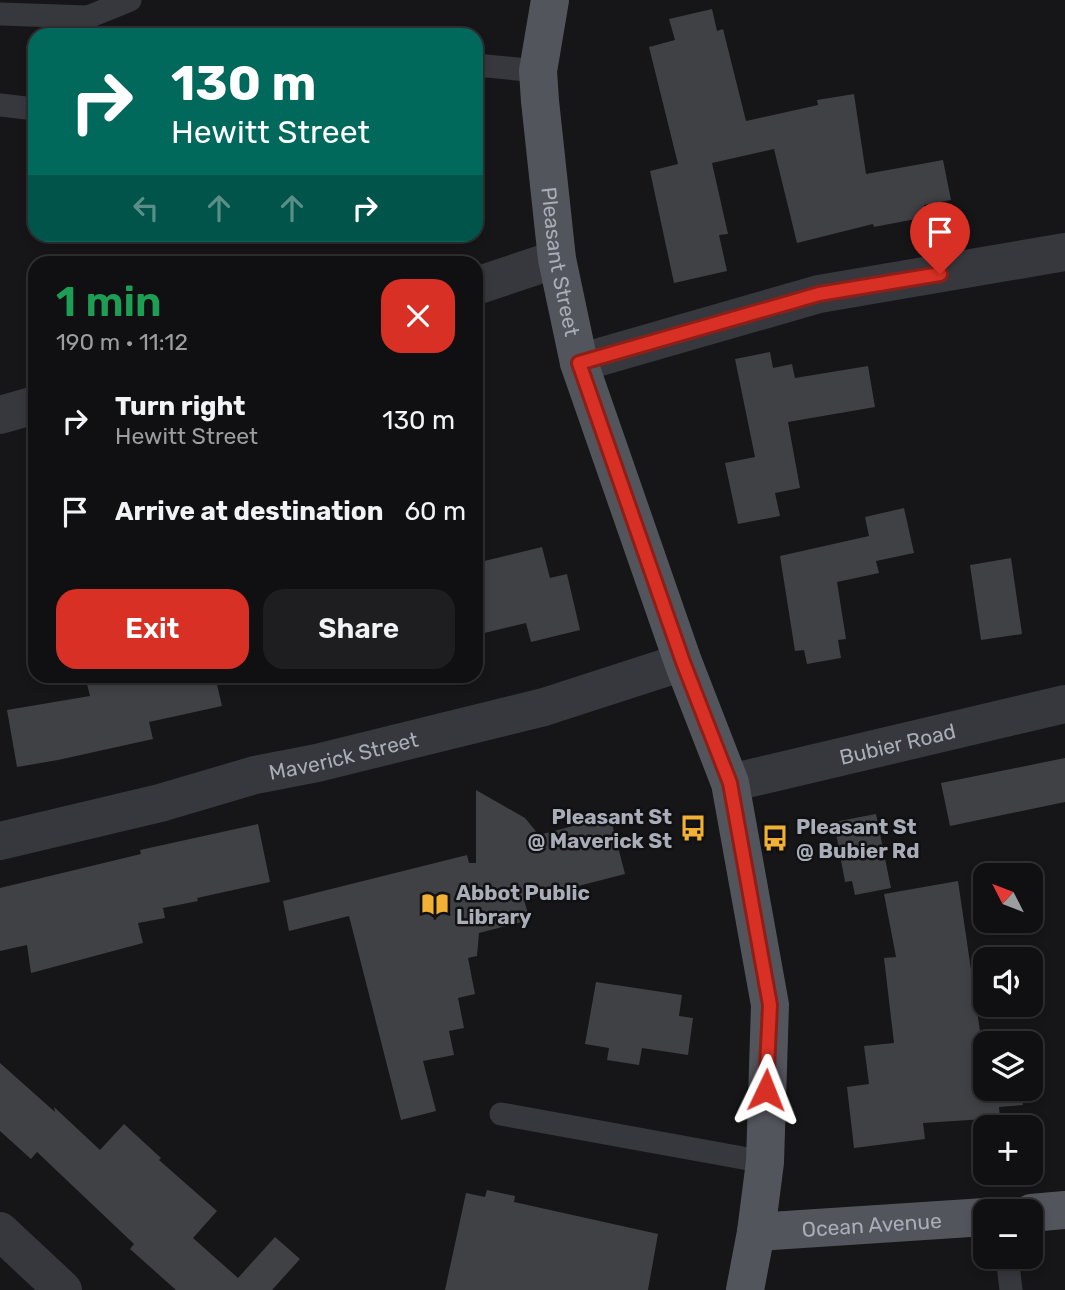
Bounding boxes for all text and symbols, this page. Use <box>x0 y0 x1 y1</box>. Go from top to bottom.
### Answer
text: 130 m <box>171 54 316 112</box>
icon: right <box>56 56 147 147</box>
text: Hewitt Street <box>171 113 370 151</box>
street label: Pleasant Street <box>537 186 585 338</box>
icon: left <box>127 189 165 227</box>
icon: ahead <box>200 189 238 227</box>
icon: ahead <box>273 189 311 227</box>
icon: right <box>346 189 384 227</box>
pin <box>910 202 970 274</box>
icon: arrive <box>921 213 959 251</box>
text: 1 min <box>56 277 162 327</box>
button: close <box>381 279 455 353</box>
text: 190 m · 11:12 <box>56 328 188 356</box>
text: Turn right <box>115 391 245 422</box>
icon: right <box>56 402 94 440</box>
text: 130 m <box>382 405 455 436</box>
text: Hewitt Street <box>115 422 258 450</box>
icon: arrive <box>56 493 94 531</box>
text: Arrive at destination <box>115 496 383 527</box>
text: 60 m <box>404 496 466 527</box>
button: Exit <box>56 589 249 669</box>
button: Share <box>263 589 455 669</box>
street label: Bubier Road <box>837 718 958 769</box>
street label: Maverick Street <box>267 726 420 785</box>
place label: Pleasant St @ Maverick St <box>527 804 672 853</box>
bus stop icon: Pleasant St @ Maverick St <box>678 813 708 843</box>
place label: Pleasant St @ Bubier Rd <box>796 814 919 863</box>
bus stop icon: Pleasant St @ Bubier Rd <box>760 823 790 853</box>
north arrow <box>973 863 1043 933</box>
map controls <box>973 863 1043 1269</box>
place label: Abbot Public Library <box>456 880 590 929</box>
library icon: Abbot Public Library <box>420 889 450 919</box>
button: sound <box>973 947 1043 1017</box>
button: layers <box>973 1031 1043 1101</box>
position arrow <box>729 1053 803 1127</box>
button: + <box>973 1115 1043 1185</box>
button: − <box>973 1199 1043 1269</box>
street label: Ocean Avenue <box>801 1207 942 1241</box>

